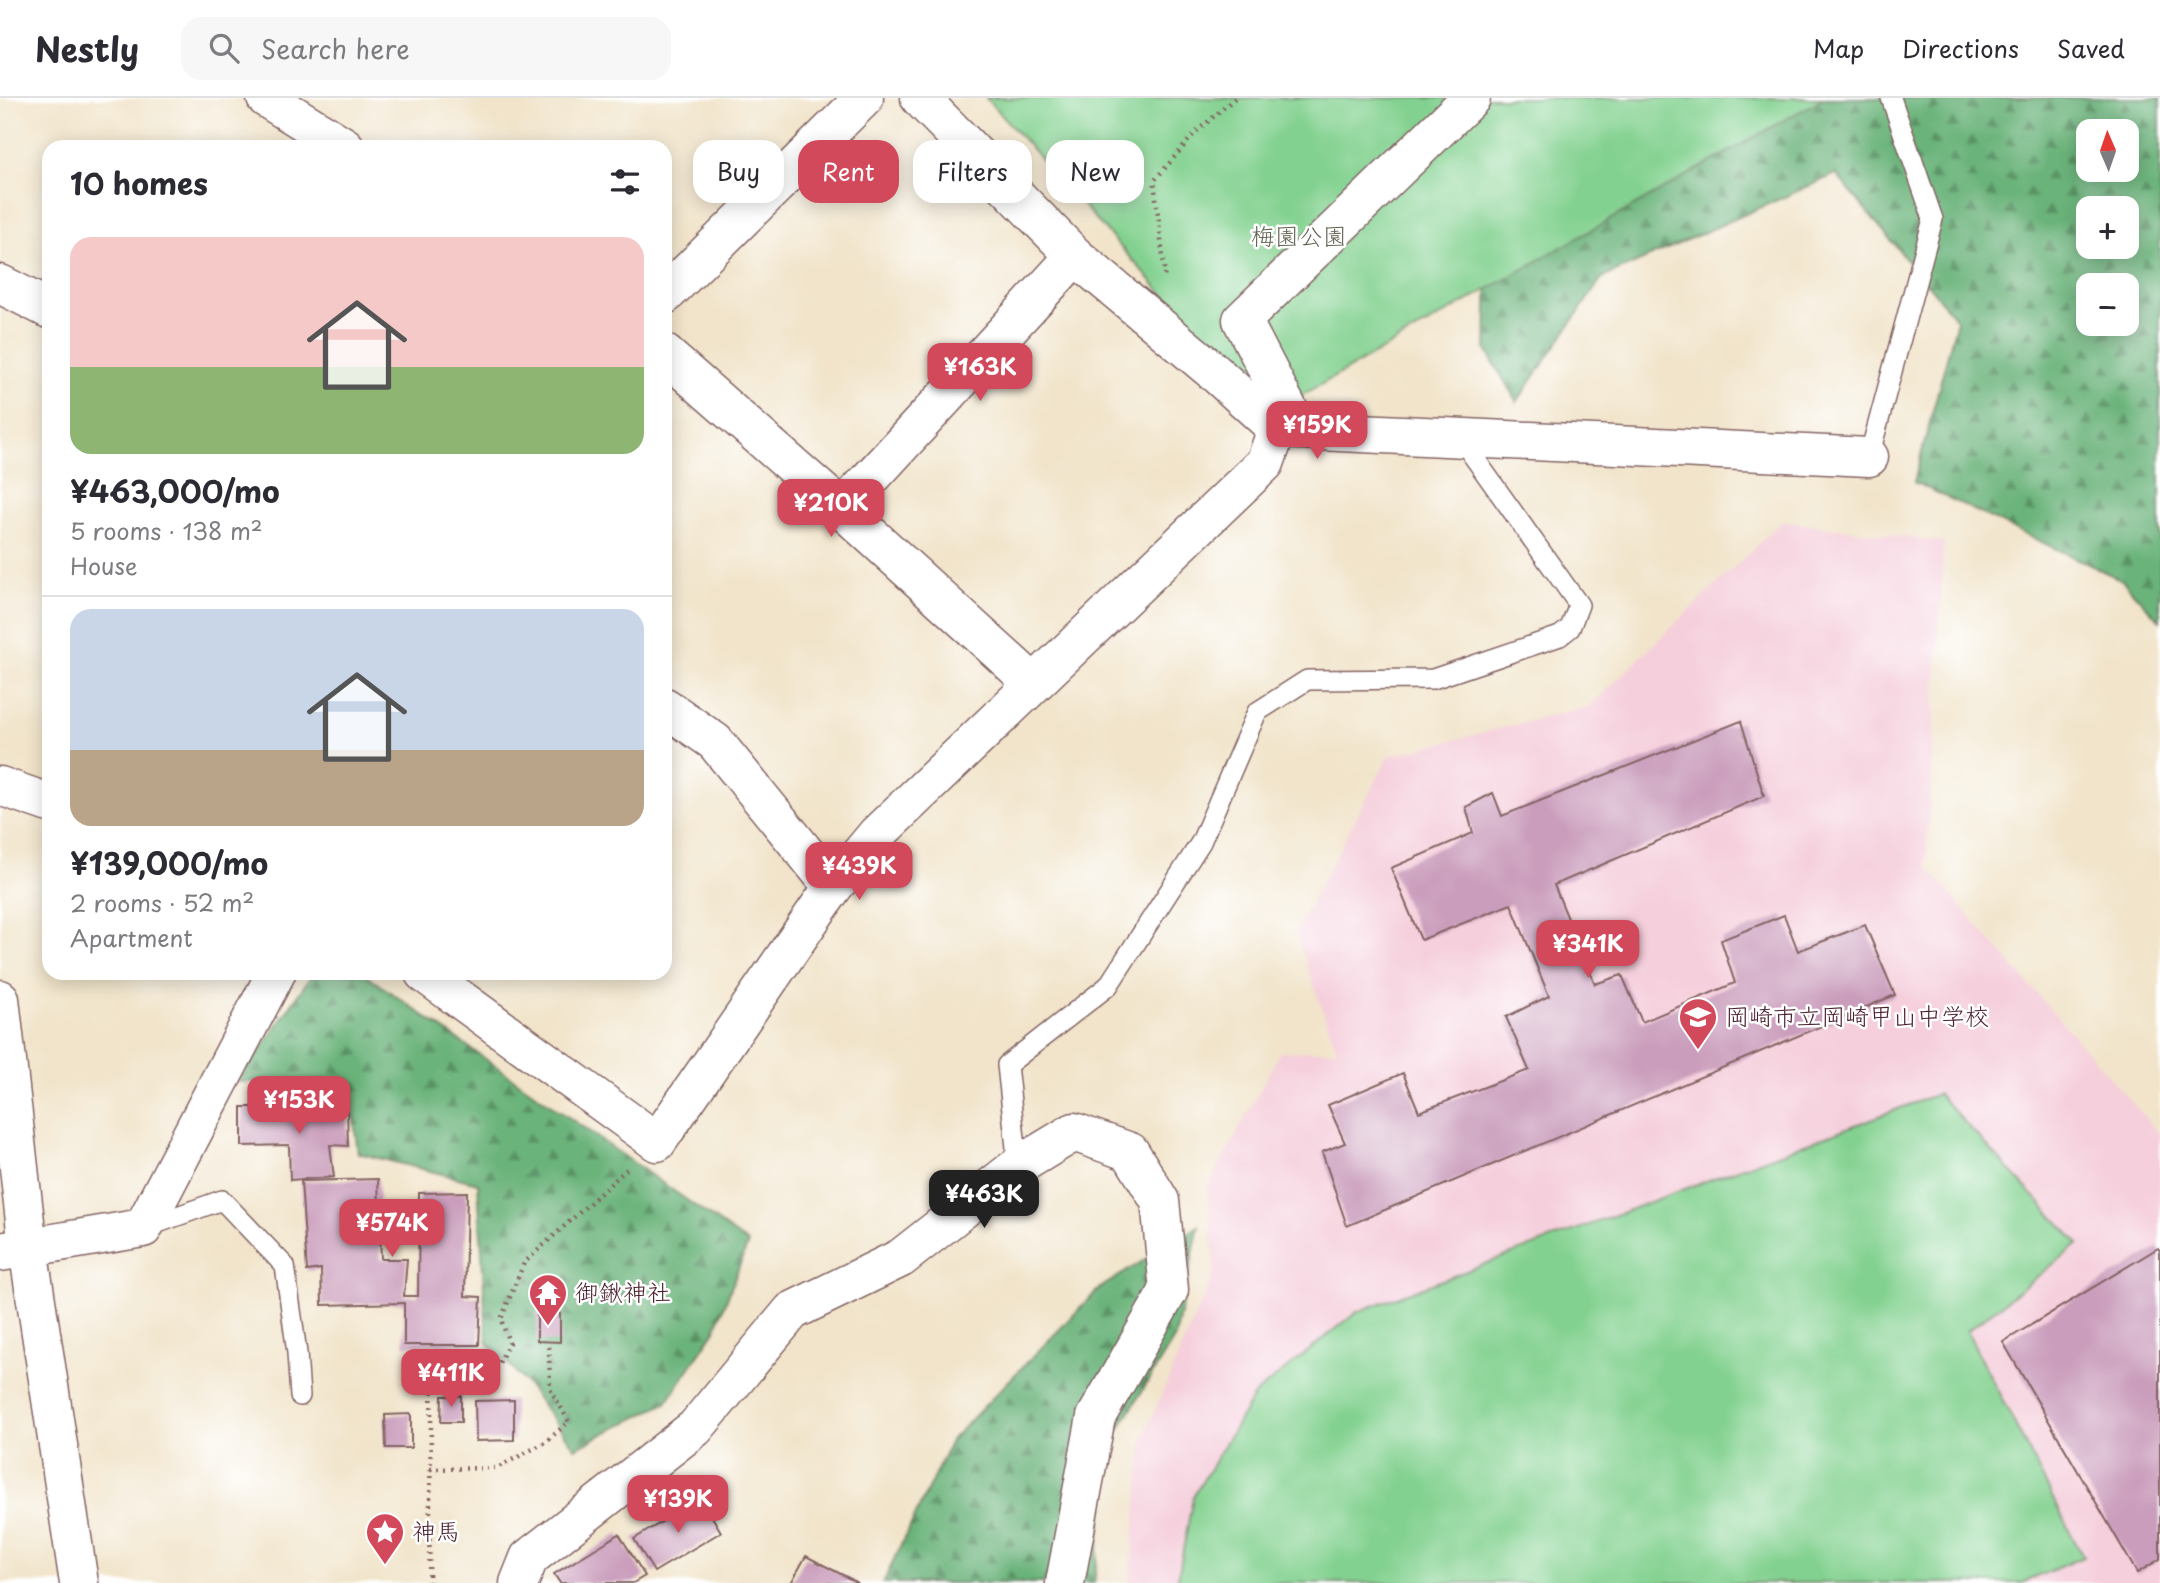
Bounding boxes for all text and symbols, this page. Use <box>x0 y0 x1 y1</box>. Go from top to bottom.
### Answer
search box <box>181 17 671 80</box>
text: Nestly <box>35 23 139 73</box>
icon: search <box>205 29 243 67</box>
text: Search here <box>261 29 410 68</box>
text: Map <box>1813 30 1864 66</box>
text: Directions <box>1902 30 2019 66</box>
text: Saved <box>2057 30 2125 66</box>
north arrow <box>2076 119 2138 182</box>
map controls <box>2076 119 2139 336</box>
chip: Buy <box>693 140 784 203</box>
chip: Rent <box>798 140 899 203</box>
chip: Filters <box>913 140 1032 203</box>
chip: New <box>1046 140 1144 203</box>
text: 10 homes <box>70 160 208 205</box>
icon: filters <box>606 163 644 201</box>
button: + <box>2076 196 2139 259</box>
park label: 梅園公園 <box>1251 217 1347 253</box>
button: − <box>2076 273 2139 336</box>
icon: home <box>294 282 420 408</box>
pin: ¥163K <box>931 344 1029 403</box>
text: ¥163K <box>943 348 1017 383</box>
pin: ¥159K <box>1268 402 1366 461</box>
text: ¥159K <box>1282 406 1352 441</box>
text: ¥463,000/mo <box>70 468 280 513</box>
pin: ¥210K <box>782 480 880 539</box>
text: ¥210K <box>793 484 869 519</box>
text: 5 rooms · 138 m² <box>70 513 263 548</box>
text: House <box>70 548 137 583</box>
icon: home <box>294 654 420 780</box>
text: ¥139,000/mo <box>70 840 268 885</box>
pin: ¥439K <box>810 842 908 902</box>
text: ¥439K <box>821 847 897 882</box>
text: 2 rooms · 52 m² <box>70 885 254 920</box>
text: Apartment <box>70 920 193 955</box>
pin: ¥341K <box>1539 920 1637 980</box>
text: ¥341K <box>1552 925 1624 960</box>
school or university icon: 岡崎市立岡崎甲山中学校 <box>1677 996 1719 1051</box>
place label: 岡崎市立岡崎甲山中学校 <box>1725 997 1989 1033</box>
pin: ¥153K <box>250 1076 348 1136</box>
text: ¥153K <box>263 1081 335 1116</box>
pin: ¥463K <box>935 1170 1033 1230</box>
text: ¥463K <box>945 1175 1023 1210</box>
pin: ¥574K <box>343 1200 441 1259</box>
text: ¥574K <box>355 1204 429 1239</box>
temple icon: 御鍬神社 <box>527 1272 569 1327</box>
place label: 御鍬神社 <box>575 1273 671 1309</box>
pin: ¥411K <box>402 1350 500 1409</box>
text: ¥411K <box>417 1354 485 1389</box>
pin: ¥139K <box>629 1476 727 1535</box>
text: ¥139K <box>643 1480 713 1515</box>
place icon: 神馬 <box>364 1511 406 1566</box>
place label: 神馬 <box>412 1512 460 1548</box>

